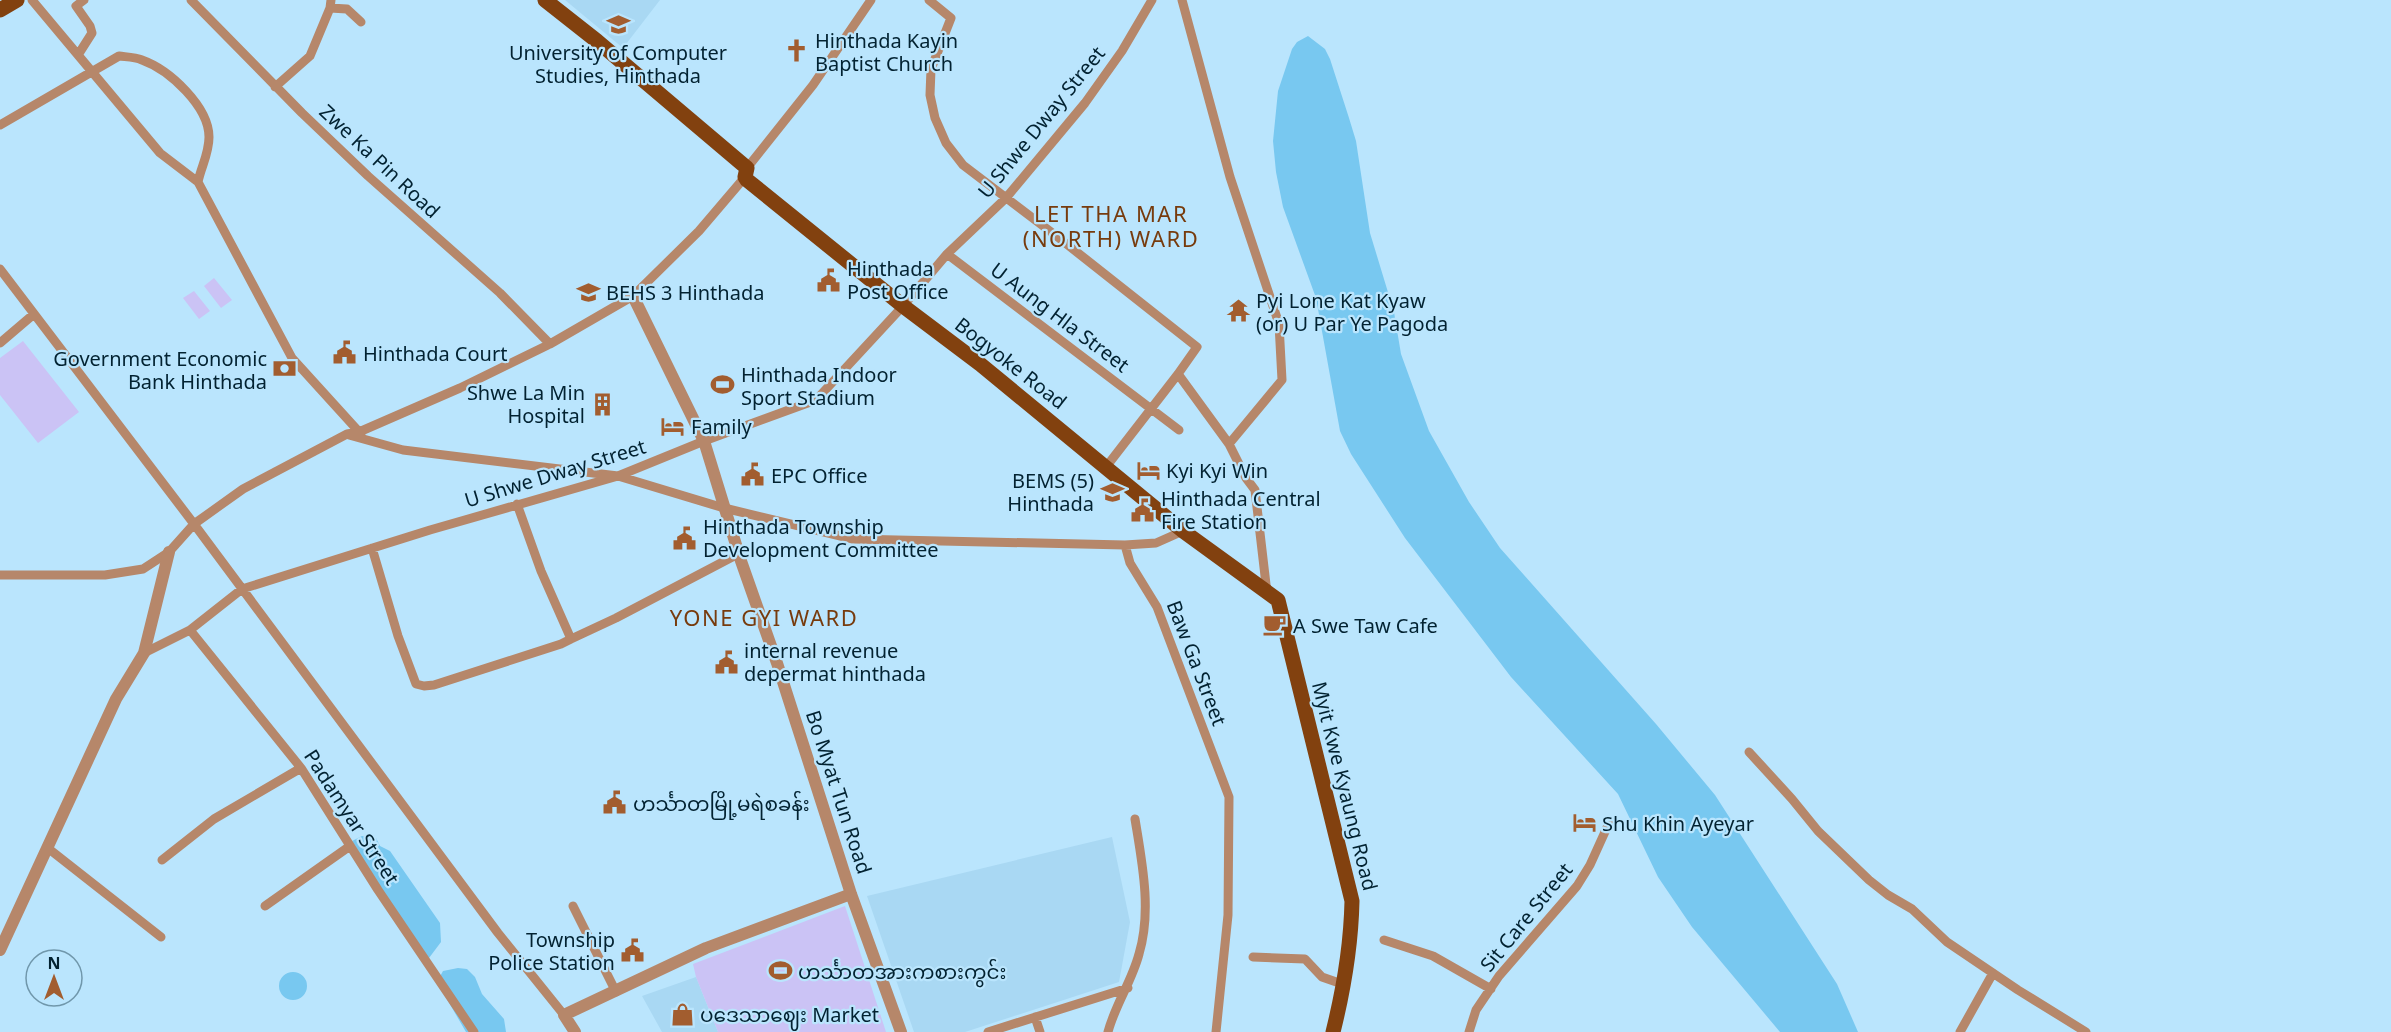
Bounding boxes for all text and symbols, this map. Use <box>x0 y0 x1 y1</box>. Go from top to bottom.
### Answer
school or university icon: University of Computer Studies, Hinthada <box>605 11 631 37</box>
place label: Hinthada Kayin Baptist Church <box>815 27 958 77</box>
church icon: Hinthada Kayin Baptist Church <box>784 38 810 64</box>
place label: University of Computer Studies, Hinthada <box>509 39 727 89</box>
street label: U Shwe Dway Street <box>971 40 1111 204</box>
street label: Zwe Ka Pin Road <box>314 98 446 224</box>
district label: LET THA MAR (NORTH) WARD <box>1023 198 1199 253</box>
place label: Hinthada Post Office <box>847 255 949 305</box>
street label: U Aung Hla Street <box>985 256 1135 378</box>
public building icon: Hinthada Post Office <box>816 267 842 293</box>
school or university icon: BEHS 3 Hinthada <box>575 279 601 305</box>
place label: BEHS 3 Hinthada <box>606 279 764 306</box>
place label: Pyi Lone Kat Kyaw (or) U Par Ye Pagoda <box>1256 287 1448 337</box>
temple icon: Pyi Lone Kat Kyaw (or) U Par Ye Pagoda <box>1225 298 1251 324</box>
street label: Bogyoke Road <box>950 311 1072 415</box>
public building icon: Hinthada Court <box>332 340 358 366</box>
place label: Hinthada Court <box>363 340 507 367</box>
place label: Government Economic Bank Hinthada <box>53 345 267 395</box>
bank icon: Government Economic Bank Hinthada <box>272 356 298 382</box>
place label: Hinthada Indoor Sport Stadium <box>741 361 897 411</box>
sports icon: Hinthada Indoor Sport Stadium <box>710 372 736 398</box>
place label: Shwe La Min Hospital <box>467 379 585 429</box>
building icon: Shwe La Min Hospital <box>590 391 616 417</box>
hotel icon: Family <box>660 413 686 439</box>
place label: Family <box>691 413 753 440</box>
street label: U Shwe Dway Street <box>461 433 649 513</box>
hotel icon: Kyi Kyi Win <box>1135 457 1161 483</box>
place label: Kyi Kyi Win <box>1166 457 1268 484</box>
public building icon: EPC Office <box>740 462 766 488</box>
place label: EPC Office <box>771 462 867 489</box>
place label: BEMS (5) Hinthada <box>1007 467 1094 517</box>
school or university icon: BEMS (5) Hinthada <box>1099 479 1125 505</box>
place label: Hinthada Central Fire Station <box>1161 485 1321 535</box>
public building icon: Hinthada Central Fire Station <box>1130 497 1156 523</box>
place label: Hinthada Township Development Committee <box>703 513 939 563</box>
public building icon: Hinthada Township Development Committee <box>672 525 698 551</box>
street label: Baw Ga Street <box>1161 597 1233 729</box>
district label: YONE GYI WARD <box>670 602 858 632</box>
cafe icon: A Swe Taw Cafe <box>1262 612 1288 638</box>
place label: A Swe Taw Cafe <box>1293 612 1438 639</box>
place label: internal revenue depermat hinthada <box>744 637 926 687</box>
public building icon: internal revenue depermat hinthada <box>713 649 739 675</box>
street label: Myit Kwe Kyaung Road <box>1306 679 1384 893</box>
street label: Bo Myat Tun Road <box>800 707 878 877</box>
street label: Padamyar Street <box>298 744 406 890</box>
public building icon: ဟင်္သာတမြို့မရဲစခန်း <box>602 790 628 816</box>
place label: ဟင်္သာတမြို့မရဲစခန်း <box>633 790 810 820</box>
hotel icon: Shu Khin Ayeyar <box>1571 810 1597 836</box>
place label: Shu Khin Ayeyar <box>1602 810 1754 837</box>
street label: Sit Care Street <box>1474 857 1578 977</box>
place label: Township Police Station <box>488 926 615 976</box>
public building icon: Township Police Station <box>620 937 646 963</box>
north arrow <box>24 948 84 1008</box>
text: N <box>47 952 61 974</box>
sports icon: ဟင်္သာတအားကစားကွင်း <box>767 958 793 984</box>
place label: ဟင်္သာတအားကစားကွင်း <box>798 958 1006 988</box>
shop icon: ပဒေသာဈေး Market <box>669 1001 695 1027</box>
place label: ပဒေသာဈေး Market <box>700 1001 879 1031</box>

